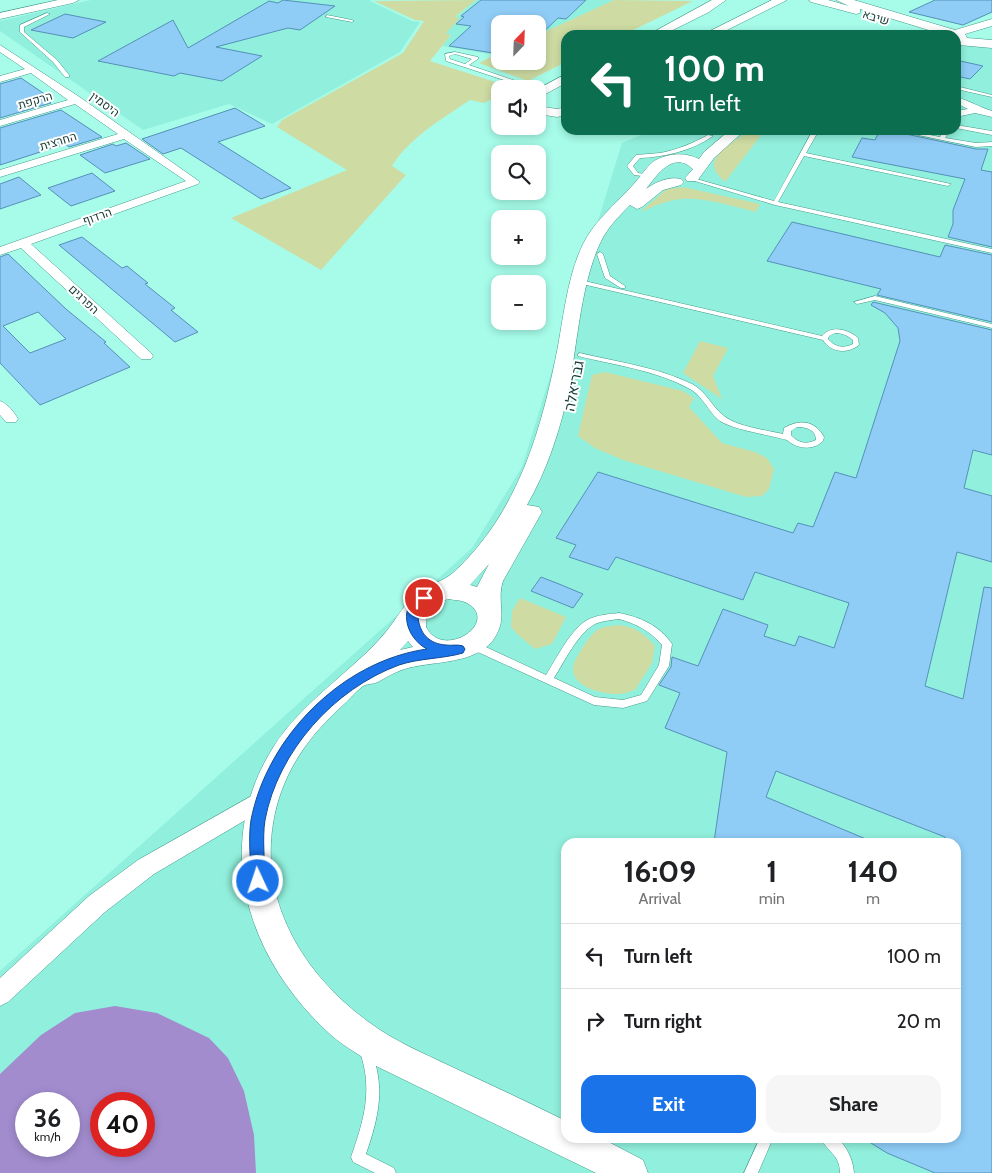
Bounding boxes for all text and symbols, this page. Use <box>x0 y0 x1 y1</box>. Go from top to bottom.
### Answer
street label: שיבא <box>861 6 891 28</box>
north arrow <box>491 15 546 70</box>
map controls <box>491 15 546 330</box>
text: 100 m <box>664 47 765 90</box>
icon: left <box>581 50 646 115</box>
button: sound <box>491 80 546 135</box>
street label: הרקפת <box>16 88 54 112</box>
street label: היסמין <box>87 88 123 120</box>
text: Turn left <box>664 90 741 117</box>
street label: החרצית <box>38 128 78 154</box>
button: search <box>491 145 546 200</box>
street label: הרדוף <box>80 204 114 228</box>
button: + <box>491 210 546 265</box>
button: − <box>491 275 546 330</box>
street label: הפרגים <box>66 281 102 317</box>
street label: גבריאלה <box>560 359 588 413</box>
pin <box>403 577 445 619</box>
icon: arrive <box>410 584 438 612</box>
text: 16:09 <box>624 853 696 890</box>
text: 1 <box>766 853 777 890</box>
text: 140 <box>848 853 898 890</box>
position arrow <box>231 854 283 906</box>
text: Arrival <box>639 889 681 908</box>
text: min <box>759 889 785 908</box>
text: m <box>866 889 880 908</box>
icon: left <box>581 942 609 970</box>
text: Turn left <box>624 945 692 968</box>
text: 100 m <box>887 945 941 968</box>
icon: right <box>581 1007 609 1035</box>
text: Turn right <box>624 1010 702 1033</box>
text: 20 m <box>897 1010 941 1033</box>
button: Exit <box>581 1075 756 1133</box>
button: Share <box>766 1075 941 1133</box>
speed limit sign: 40 <box>90 1092 155 1157</box>
text: 36 <box>34 1103 61 1133</box>
text: km/h <box>34 1129 61 1144</box>

